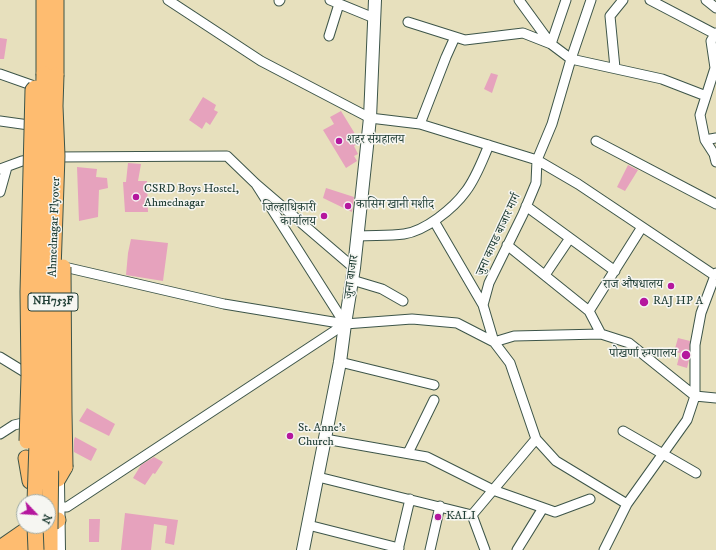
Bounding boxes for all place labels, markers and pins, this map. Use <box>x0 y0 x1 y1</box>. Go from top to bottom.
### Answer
place label: शहर संग्रहालय <box>347 134 405 148</box>
marker: शहर संग्रहालय <box>334 136 344 146</box>
place label: CSRD Boys Hostel, Ahmednagar <box>144 183 239 211</box>
marker: CSRD Boys Hostel, Ahmednagar <box>131 192 141 202</box>
place label: कासिम खानी मशीद <box>356 199 434 213</box>
marker: कासिम खानी मशीद <box>343 201 353 211</box>
place label: जिल्हाधिकारी कार्यालय <box>262 202 316 230</box>
marker: जिल्हाधिकारी कार्यालय <box>319 211 329 221</box>
place label: राज औषधालय <box>603 279 663 293</box>
marker: राज औषधालय <box>666 281 676 291</box>
place label: RAJ HP A <box>653 295 703 309</box>
marker: RAJ HP A <box>638 296 650 308</box>
place label: पोखर्णा रुग्णालय <box>609 348 677 362</box>
marker: पोखर्णा रुग्णालय <box>680 349 692 361</box>
place label: St. Anne's Church <box>298 422 346 450</box>
marker: St. Anne's Church <box>285 431 295 441</box>
place label: KALI <box>446 510 476 524</box>
marker: KALI <box>433 512 443 522</box>

